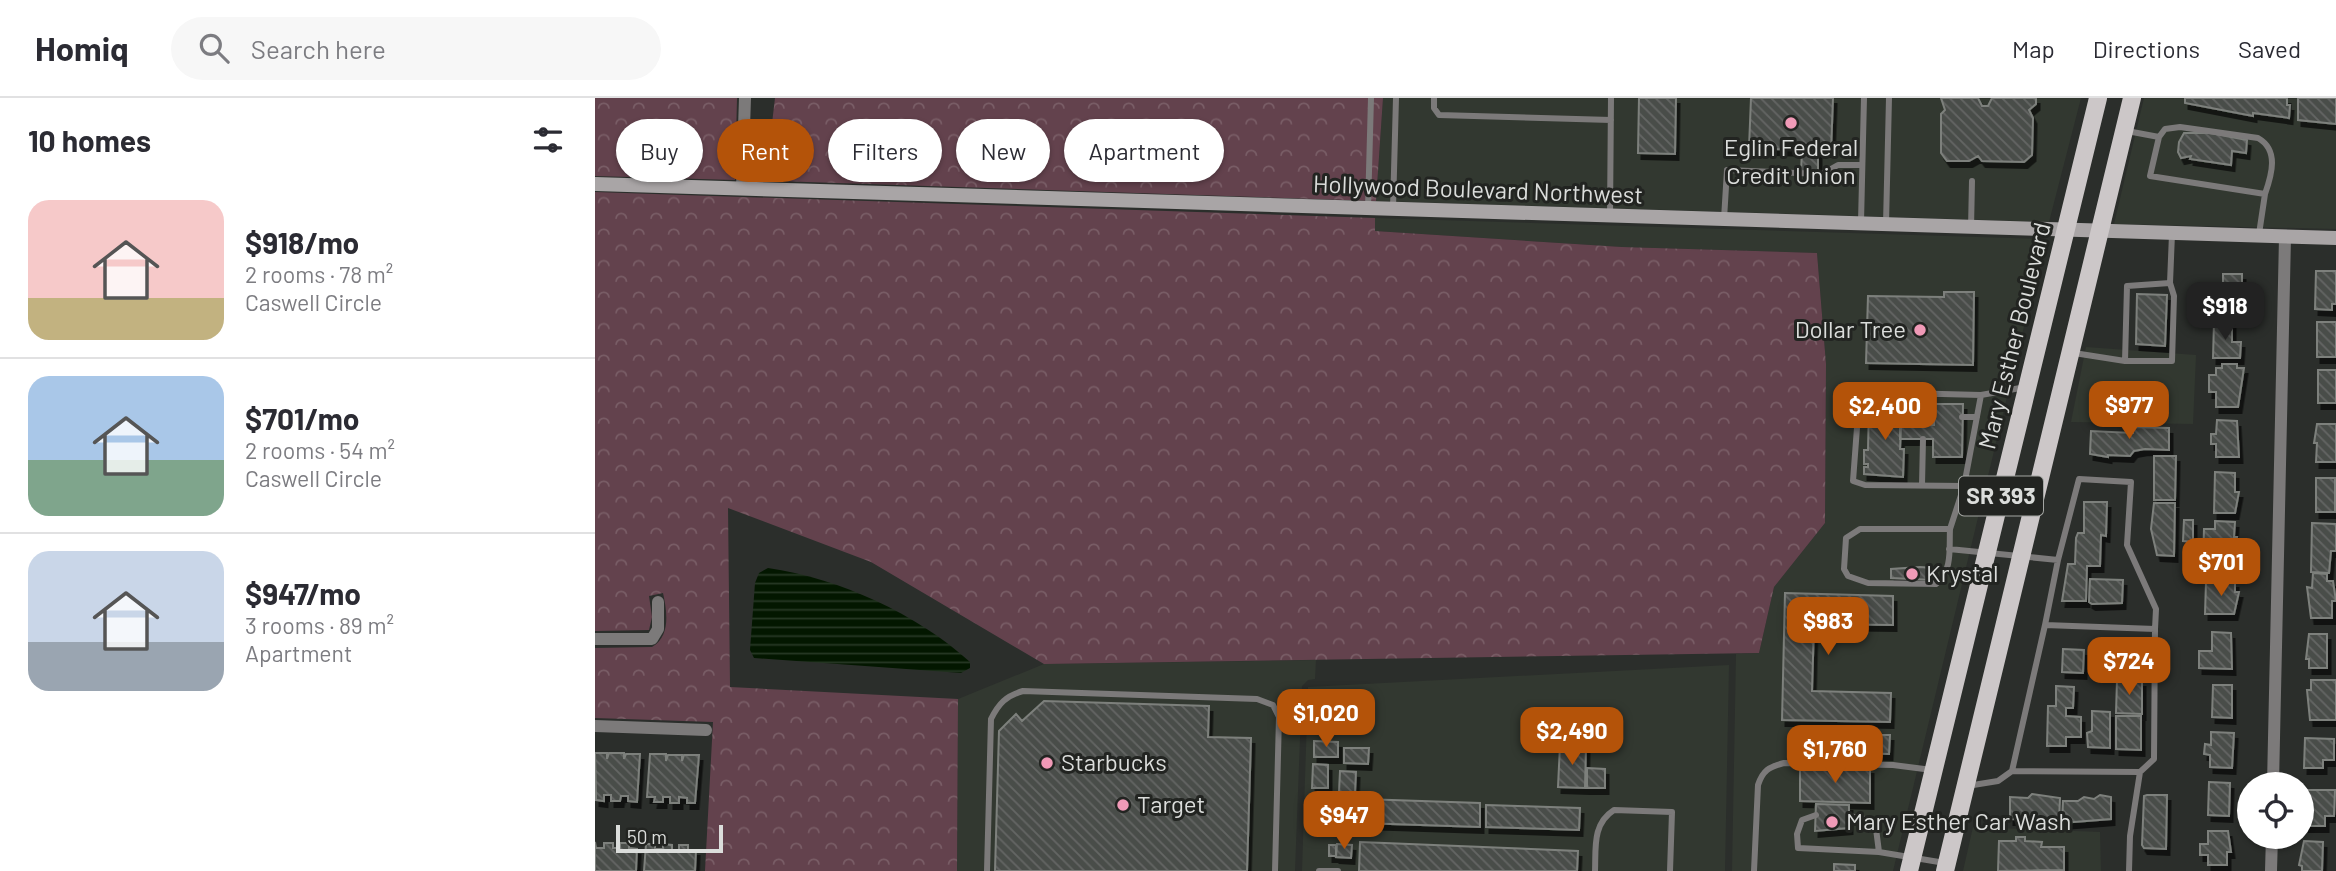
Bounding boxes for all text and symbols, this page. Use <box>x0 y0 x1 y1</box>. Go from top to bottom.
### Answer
search box <box>171 17 661 80</box>
text: Homiq <box>35 28 129 68</box>
icon: search <box>195 29 233 67</box>
text: Search here <box>251 33 386 64</box>
text: Map <box>2012 34 2055 63</box>
text: Directions <box>2093 34 2200 63</box>
text: Saved <box>2238 34 2301 63</box>
marker: Eglin Federal Credit Union <box>1783 115 1799 131</box>
chip: Buy <box>616 119 703 182</box>
chip: Rent <box>717 119 814 182</box>
chip: Filters <box>828 119 942 182</box>
chip: New <box>956 119 1050 182</box>
chip: Apartment <box>1064 119 1224 182</box>
icon: filters <box>529 121 567 159</box>
text: 10 homes <box>28 122 151 158</box>
place label: Eglin Federal Credit Union <box>1724 132 1858 189</box>
street label: Hollywood Boulevard Northwest <box>1312 168 1644 209</box>
street label: Mary Esther Boulevard <box>1971 219 2056 452</box>
text: $918/mo <box>245 224 359 260</box>
icon: home <box>84 228 168 312</box>
text: 2 rooms · 78 m² <box>245 260 393 288</box>
pin: $918 <box>2184 282 2266 342</box>
text: Caswell Circle <box>245 288 382 316</box>
text: $918 <box>2202 291 2248 319</box>
place label: Dollar Tree <box>1795 314 1906 343</box>
marker: Dollar Tree <box>1912 322 1928 338</box>
pin: $2,400 <box>1828 382 1942 442</box>
pin: $977 <box>2088 382 2170 441</box>
text: $977 <box>2105 390 2153 418</box>
text: $2,400 <box>1849 391 1921 419</box>
text: $701/mo <box>245 400 359 436</box>
icon: home <box>84 404 168 488</box>
text: 2 rooms · 54 m² <box>245 436 395 464</box>
text: Caswell Circle <box>245 464 382 492</box>
road number: SR 393 <box>1959 476 2043 516</box>
pin: $701 <box>2180 538 2262 598</box>
text: $701 <box>2198 547 2244 575</box>
place label: Krystal <box>1926 558 1998 587</box>
marker: Krystal <box>1904 566 1920 582</box>
text: $947/mo <box>245 575 361 611</box>
icon: home <box>84 579 168 663</box>
pin: $983 <box>1787 598 1869 657</box>
text: $983 <box>1803 606 1853 634</box>
text: 3 rooms · 89 m² <box>245 611 394 639</box>
pin: $724 <box>2088 638 2170 697</box>
text: Apartment <box>245 639 352 667</box>
text: $724 <box>2103 646 2155 674</box>
pin: $1,020 <box>1269 690 1383 749</box>
text: $1,020 <box>1293 698 1359 726</box>
pin: $2,490 <box>1515 708 1629 767</box>
text: $2,490 <box>1536 716 1608 744</box>
pin: $1,760 <box>1778 726 1892 785</box>
text: $1,760 <box>1803 734 1867 762</box>
place label: Starbucks <box>1061 747 1167 776</box>
marker: Starbucks <box>1039 755 1055 771</box>
map controls <box>2237 772 2314 849</box>
button: locate <box>2237 772 2314 849</box>
place label: Target <box>1137 789 1205 818</box>
pin: $947 <box>1303 792 1385 851</box>
marker: Target <box>1115 797 1131 813</box>
text: $947 <box>1319 800 1369 828</box>
place label: Mary Esther Car Wash <box>1846 806 2071 835</box>
marker: Mary Esther Car Wash <box>1824 814 1840 830</box>
scale bar <box>616 822 723 854</box>
text: 50 m <box>627 825 667 848</box>

